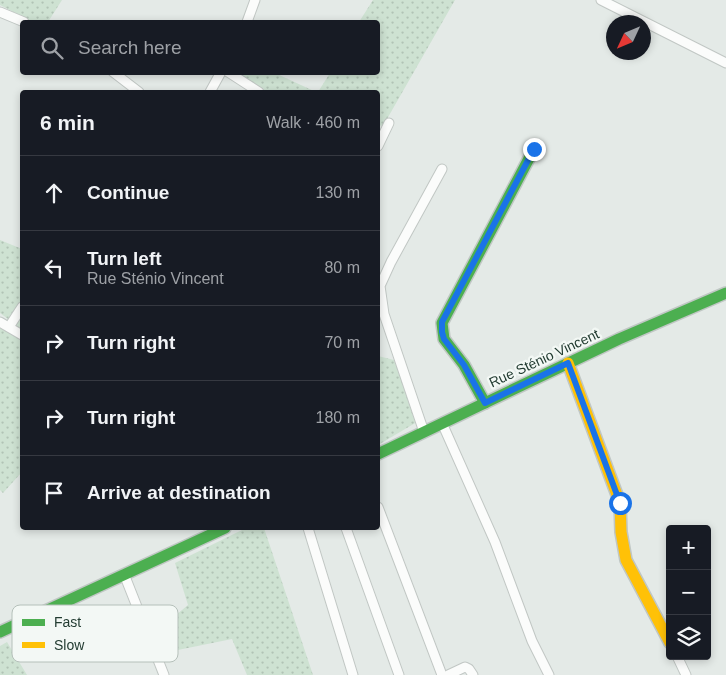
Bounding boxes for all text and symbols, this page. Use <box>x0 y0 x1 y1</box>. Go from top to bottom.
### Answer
north arrow <box>606 15 651 60</box>
search box <box>20 20 380 75</box>
icon: search <box>38 34 66 62</box>
text: Search here <box>78 37 182 58</box>
text: 6 min <box>40 111 95 134</box>
text: Walk · 460 m <box>266 114 360 131</box>
route end <box>523 138 546 161</box>
icon: ahead <box>40 179 68 207</box>
text: Continue <box>87 182 169 203</box>
text: 130 m <box>316 184 360 201</box>
text: Turn left <box>87 248 162 269</box>
icon: left <box>40 254 68 282</box>
text: 80 m <box>324 259 360 276</box>
text: Rue Sténio Vincent <box>87 270 224 287</box>
street label: Rue Sténio Vincent <box>486 325 602 391</box>
icon: right <box>40 329 68 357</box>
text: Turn right <box>87 332 175 353</box>
text: 70 m <box>324 334 360 351</box>
icon: right <box>40 404 68 432</box>
text: Turn right <box>87 407 175 428</box>
text: 180 m <box>316 409 360 426</box>
icon: arrive <box>40 479 68 507</box>
text: Arrive at destination <box>87 482 271 503</box>
route start <box>609 492 632 515</box>
map controls <box>666 525 711 660</box>
button: + <box>666 525 711 570</box>
button: − <box>666 570 711 615</box>
legend <box>12 605 178 662</box>
text: Fast <box>54 614 81 630</box>
button: layers <box>666 615 711 660</box>
text: Slow <box>54 637 85 653</box>

